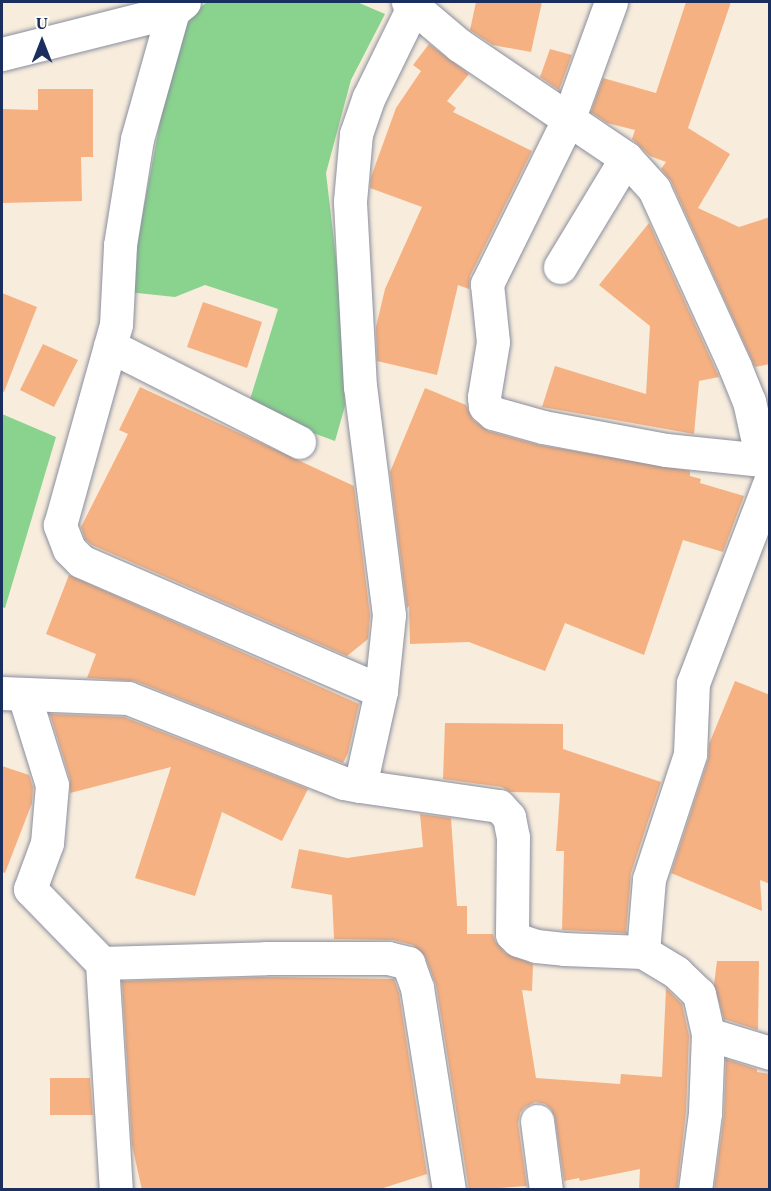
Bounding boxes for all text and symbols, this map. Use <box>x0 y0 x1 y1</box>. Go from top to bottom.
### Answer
north arrow <box>12 12 72 72</box>
text: U <box>36 13 48 34</box>

